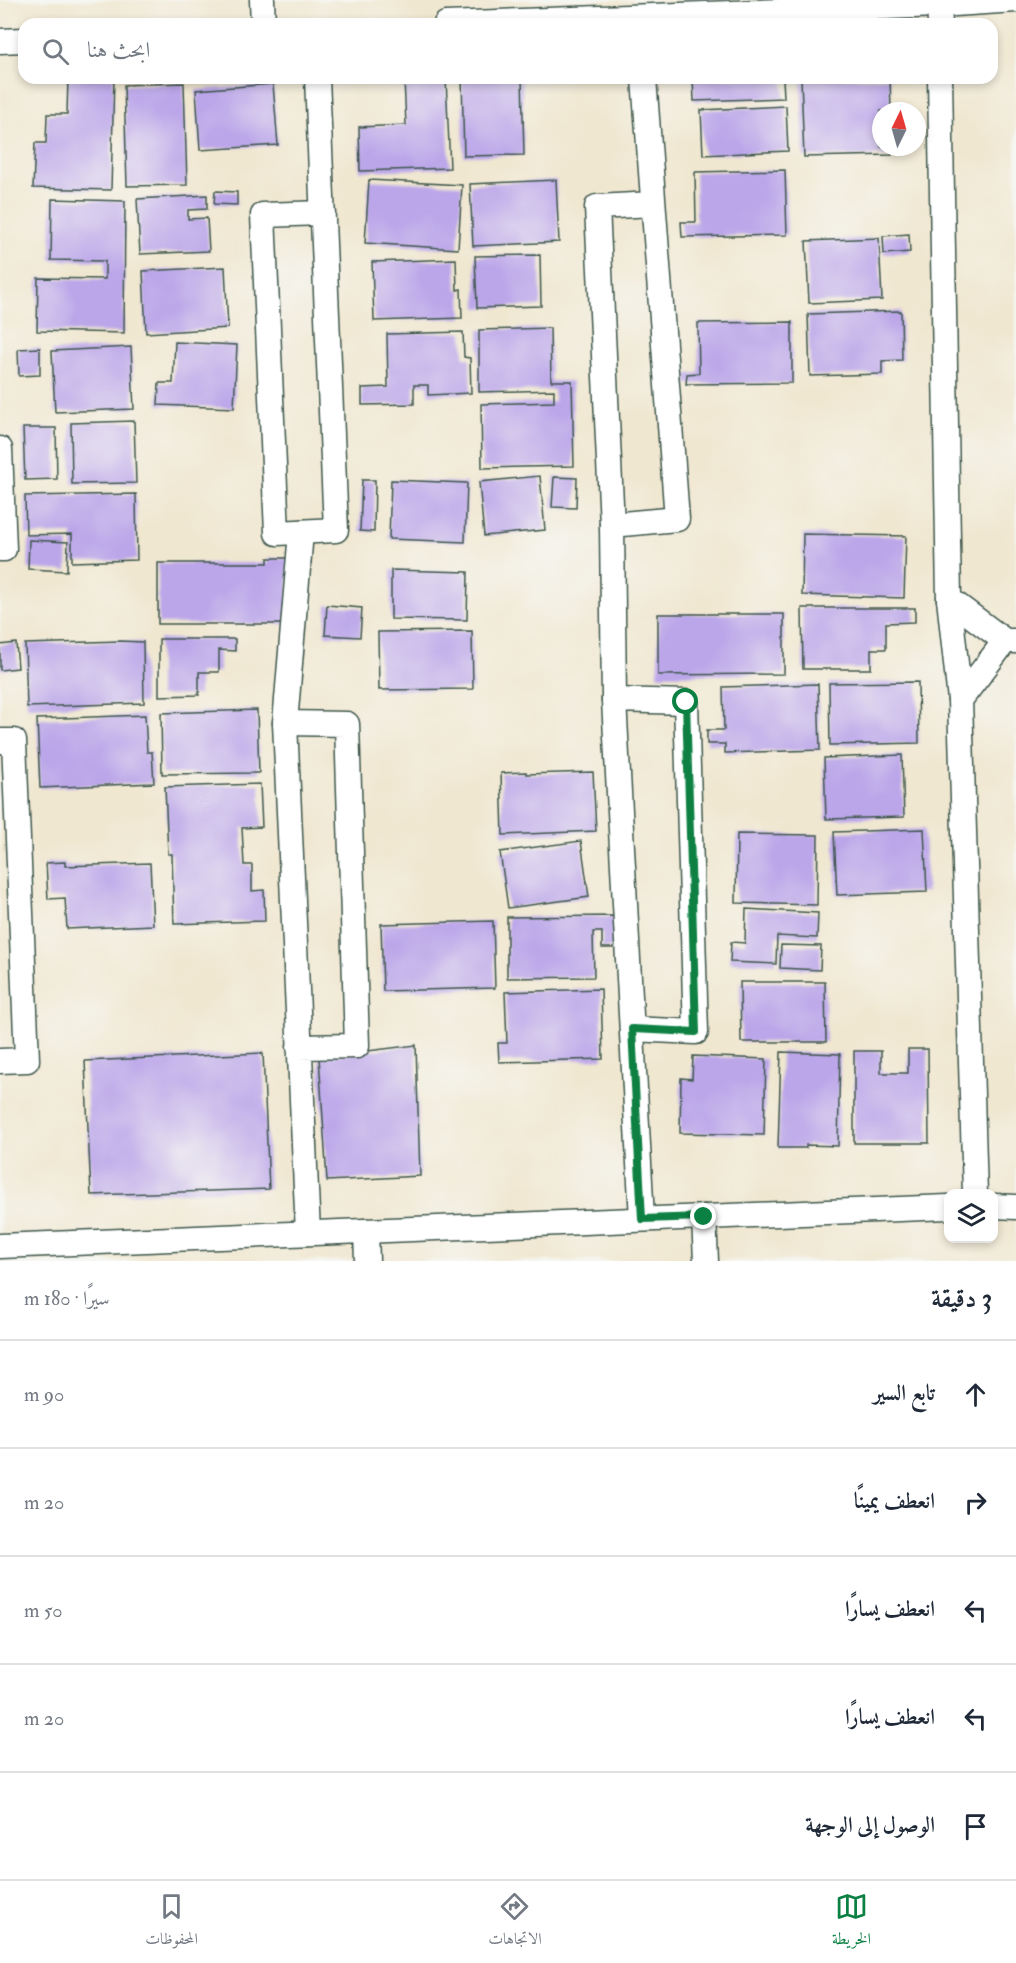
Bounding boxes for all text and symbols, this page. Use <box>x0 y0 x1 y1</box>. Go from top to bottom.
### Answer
search box <box>18 18 998 84</box>
icon: search <box>39 35 72 68</box>
text: ابحث هنا <box>87 36 150 64</box>
north arrow <box>872 102 926 156</box>
route start <box>672 688 698 714</box>
map controls <box>944 1189 998 1243</box>
button: layers <box>944 1189 998 1243</box>
route end <box>690 1203 716 1229</box>
text: 3 دقيقة <box>931 1283 992 1315</box>
text: سيرًا · 180 m <box>24 1286 110 1311</box>
icon: ahead <box>959 1378 992 1411</box>
text: تابع السير <box>873 1379 935 1407</box>
text: 90 m <box>24 1382 64 1407</box>
icon: right <box>959 1486 992 1519</box>
text: انعطف يمينًا <box>854 1487 935 1515</box>
text: 20 m <box>24 1490 64 1515</box>
icon: left <box>959 1594 992 1627</box>
text: انعطف يسارًا <box>845 1595 935 1623</box>
text: 50 m <box>24 1598 63 1623</box>
icon: left <box>959 1702 992 1735</box>
text: انعطف يسارًا <box>845 1703 935 1731</box>
text: 20 m <box>24 1706 64 1731</box>
icon: arrive <box>959 1810 992 1843</box>
text: الوصول إلى الوجهة <box>805 1811 935 1839</box>
tab: المحفوظات <box>145 1890 198 1954</box>
tab: الاتجاهات <box>488 1890 542 1954</box>
tab: الخريطة <box>832 1890 871 1954</box>

